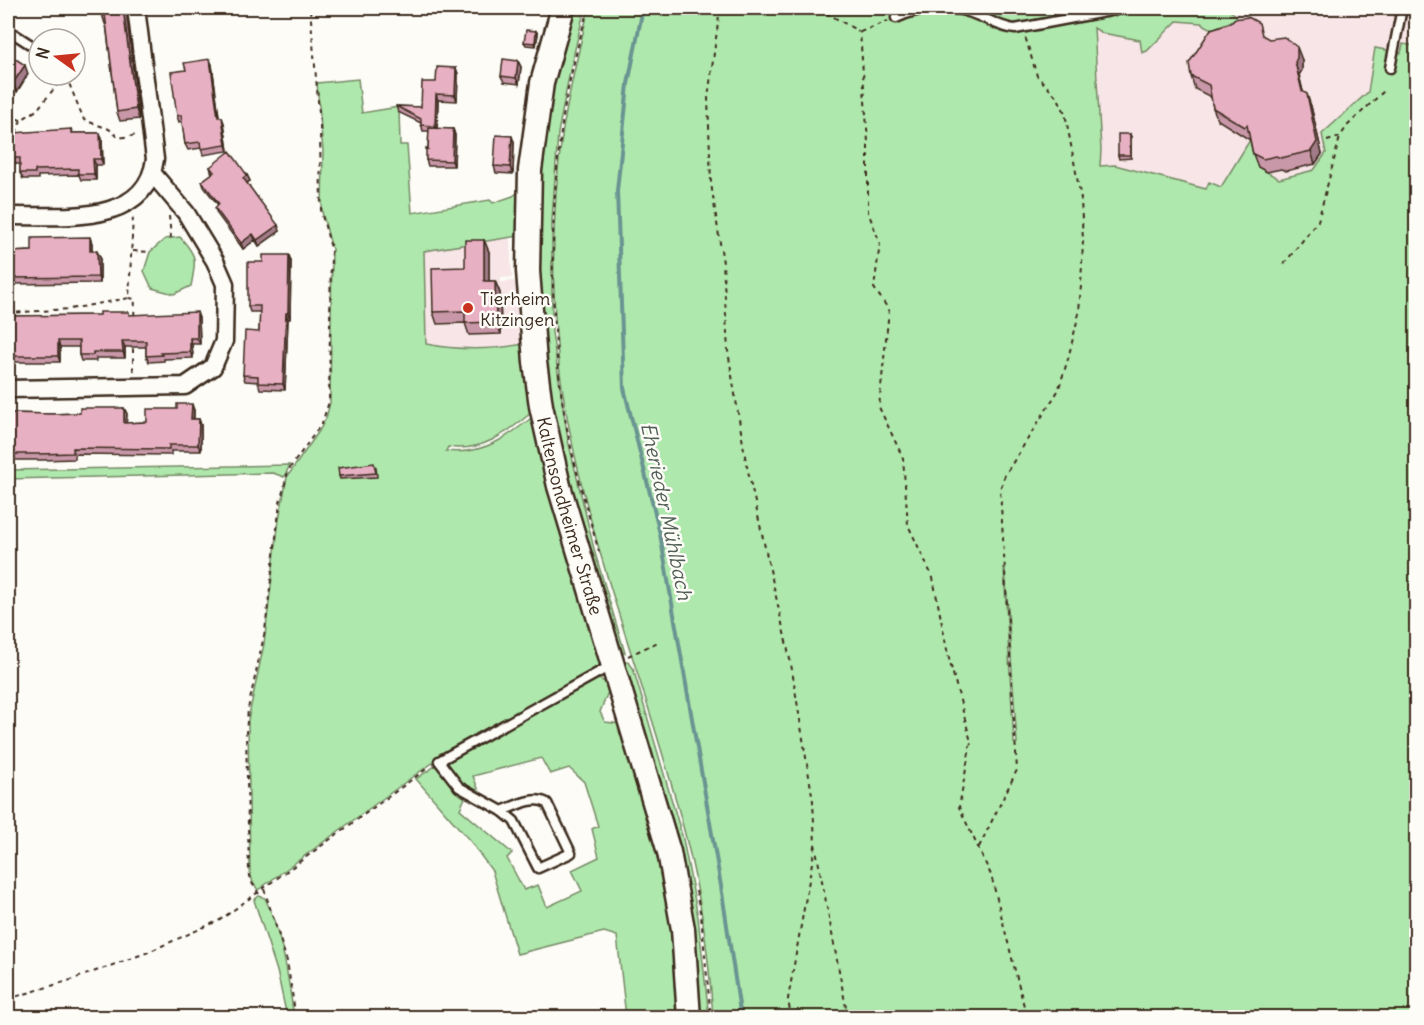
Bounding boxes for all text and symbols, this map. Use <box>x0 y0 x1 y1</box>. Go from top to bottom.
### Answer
north arrow <box>27 27 87 87</box>
text: N <box>31 45 54 61</box>
place label: Tierheim Kitzingen <box>480 287 554 331</box>
marker: Tierheim Kitzingen <box>461 301 475 315</box>
street label: Kaltensondheimer Straße <box>532 414 609 618</box>
water label: Eherieder Mühlbach <box>636 420 698 602</box>

